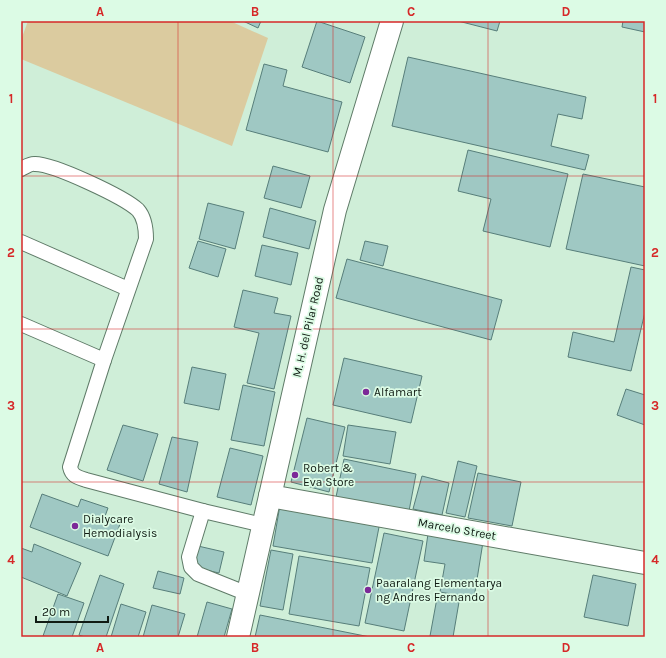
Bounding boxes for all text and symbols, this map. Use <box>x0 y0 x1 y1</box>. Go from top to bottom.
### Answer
text: A <box>96 4 104 19</box>
text: B <box>251 4 259 19</box>
text: C <box>407 4 415 19</box>
text: D <box>562 4 571 19</box>
text: 1 <box>9 91 13 106</box>
text: 1 <box>653 91 657 106</box>
text: 2 <box>7 245 15 260</box>
text: 2 <box>651 245 659 260</box>
street label: M. H. del Pilar Road <box>290 275 326 379</box>
place label: Alfamart <box>374 385 422 399</box>
marker: Alfamart <box>361 387 371 397</box>
text: 3 <box>7 398 15 413</box>
text: 3 <box>651 398 659 413</box>
place label: Robert & Eva Store <box>303 461 354 489</box>
marker: Robert & Eva Store <box>290 470 300 480</box>
place label: Dialycare Hemodialysis <box>83 512 157 540</box>
street label: Marcelo Street <box>417 515 498 543</box>
marker: Dialycare Hemodialysis <box>70 521 80 531</box>
text: 4 <box>7 552 15 567</box>
text: 4 <box>651 552 659 567</box>
place label: Paaralang Elementarya ng Andres Fernando <box>376 576 502 604</box>
marker: Paaralang Elementarya ng Andres Fernando <box>363 585 373 595</box>
scale bar <box>36 598 108 624</box>
text: 20 m <box>42 605 70 619</box>
text: A <box>96 640 104 655</box>
text: B <box>251 640 259 655</box>
text: C <box>407 640 415 655</box>
text: D <box>562 640 571 655</box>

